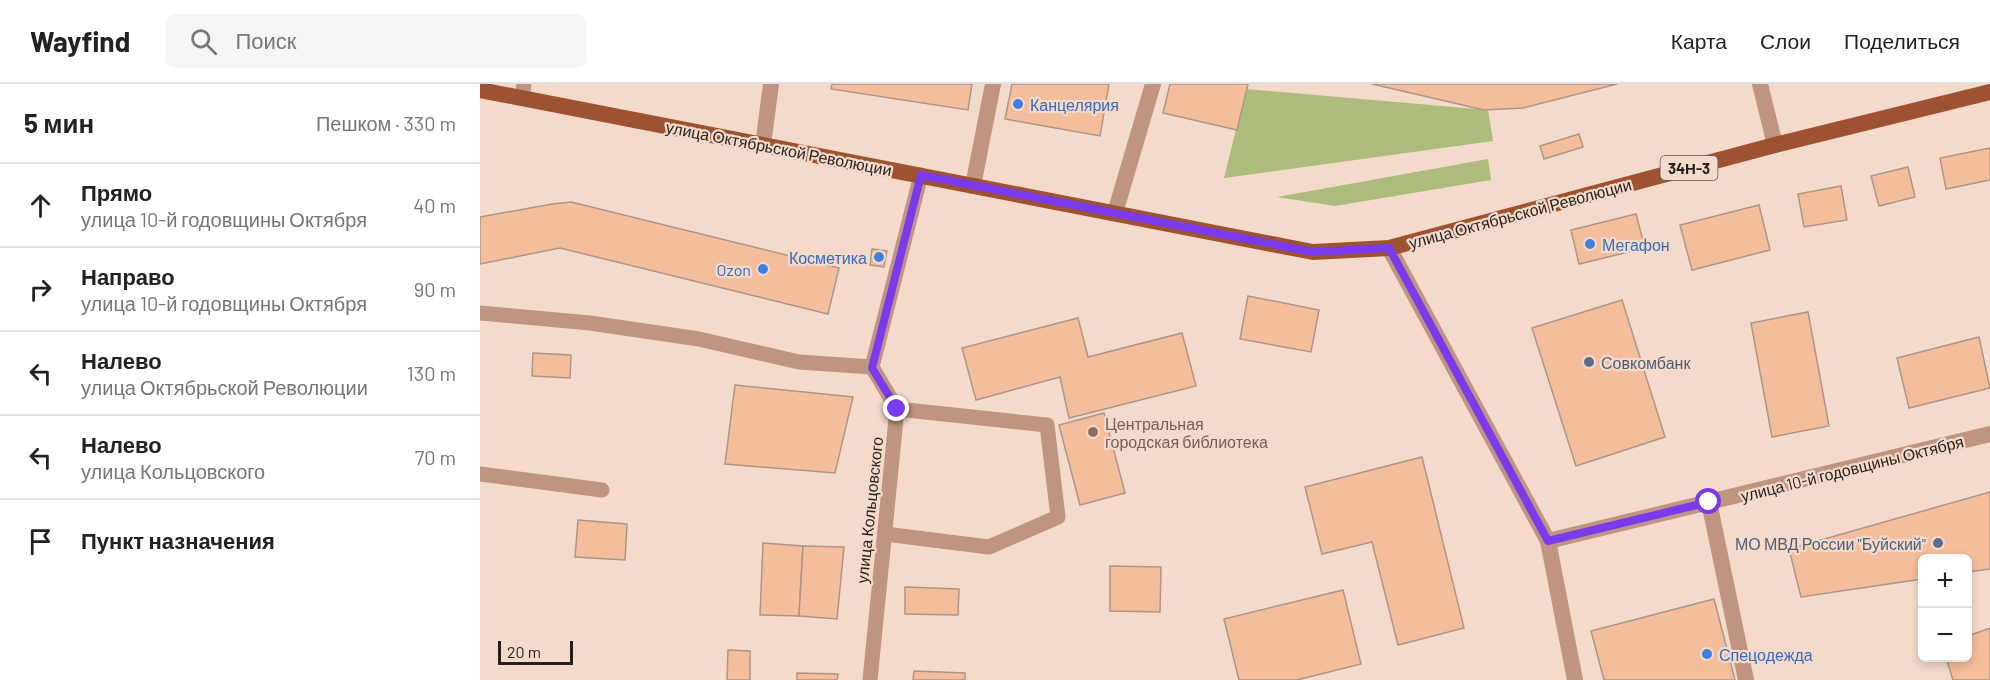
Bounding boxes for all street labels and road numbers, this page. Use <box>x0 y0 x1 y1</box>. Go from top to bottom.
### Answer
street label: улица Октябрьской Революции <box>665 117 893 179</box>
road number: 34Н-3 <box>1660 156 1718 180</box>
street label: улица Октябрьской Революции <box>1407 174 1633 252</box>
street label: улица 10-й годовщины Октября <box>1739 431 1965 505</box>
street label: улица Кольцовского <box>852 436 886 584</box>

